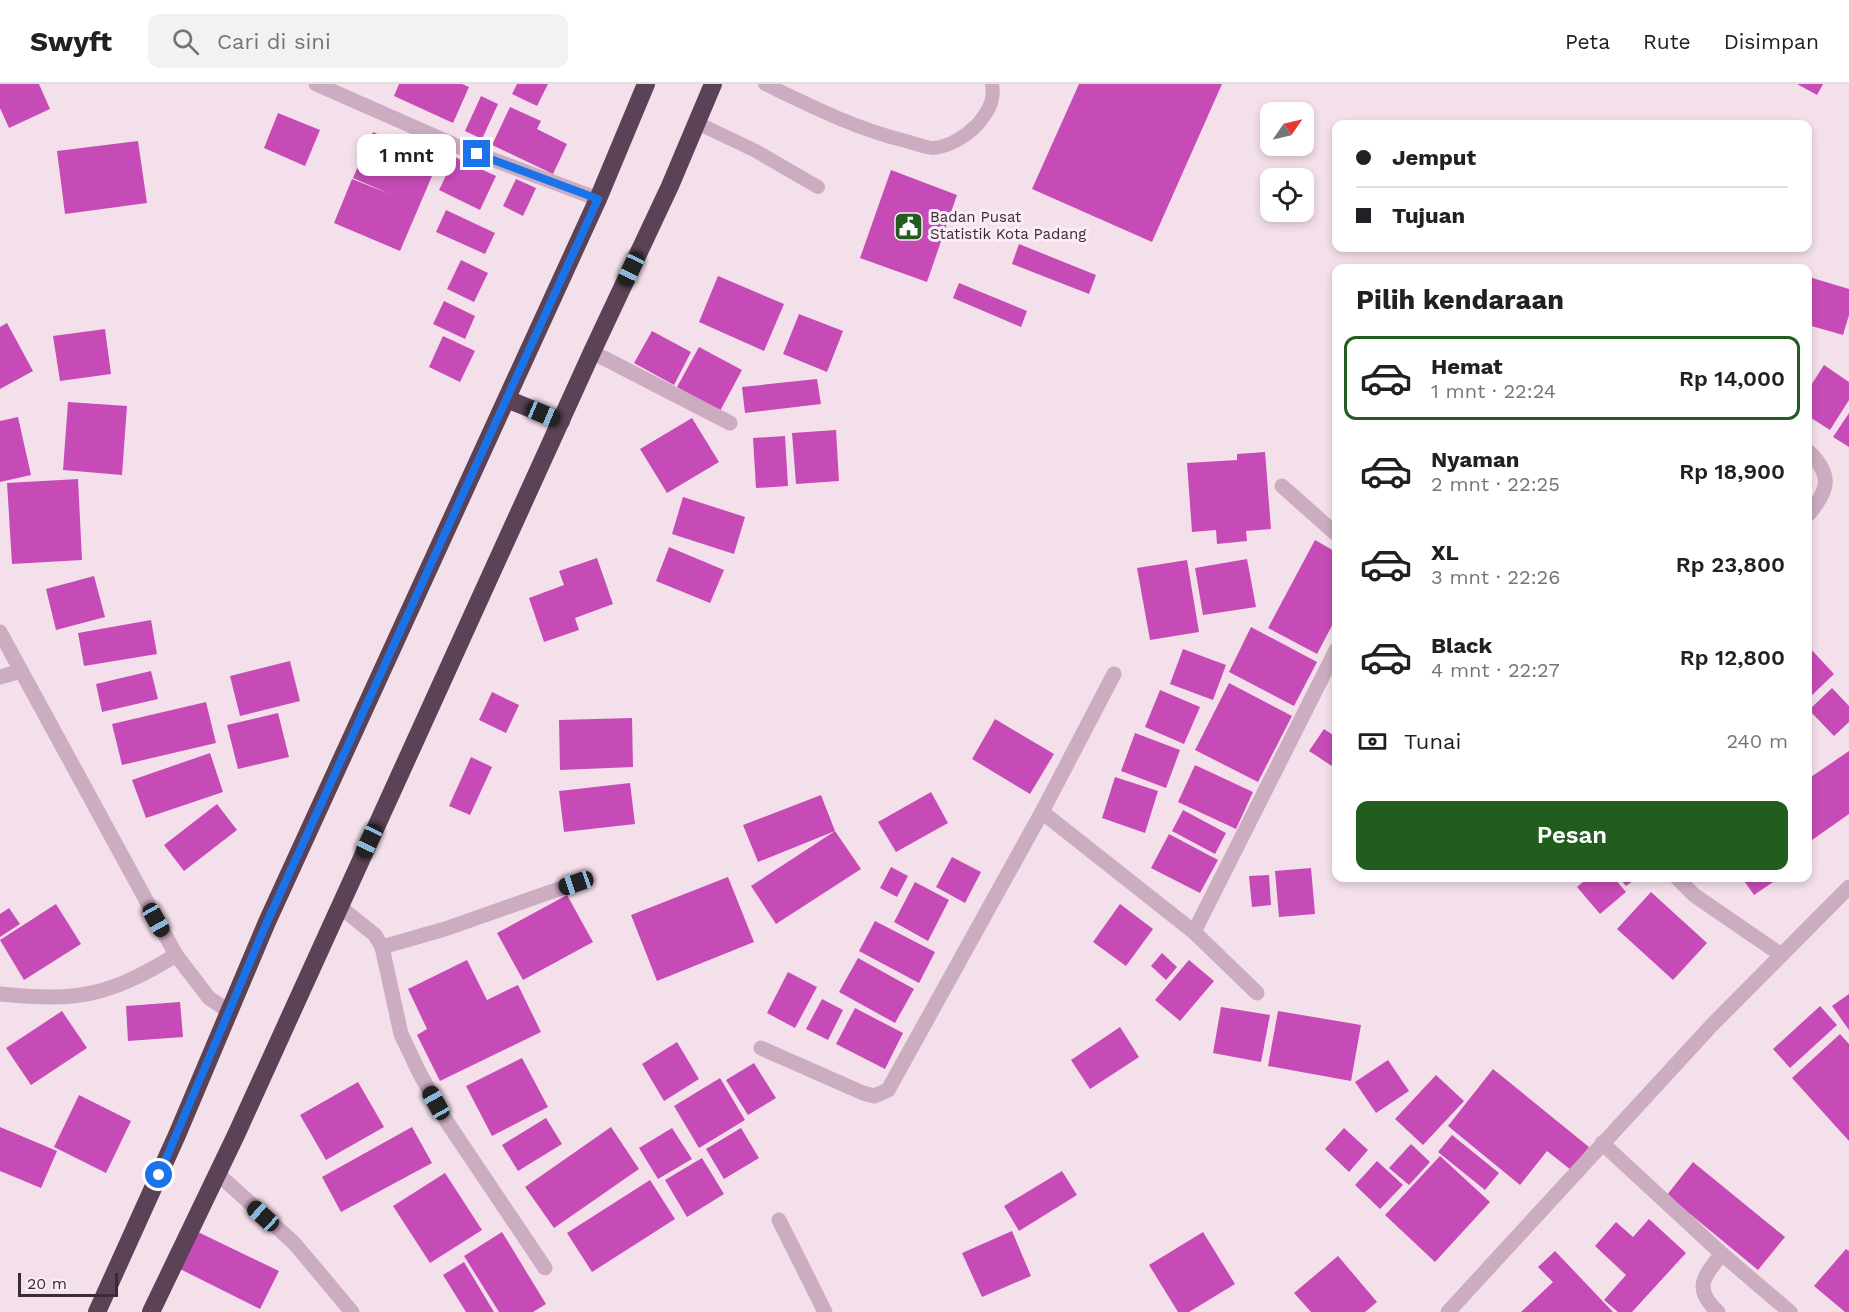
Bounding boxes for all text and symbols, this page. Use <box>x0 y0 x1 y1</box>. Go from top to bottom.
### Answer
search box <box>148 14 568 68</box>
text: Swyft <box>30 25 112 58</box>
icon: search <box>169 25 202 58</box>
text: Cari di sini <box>217 29 331 54</box>
text: Peta <box>1565 29 1610 54</box>
text: Rute <box>1643 29 1691 54</box>
text: Disimpan <box>1724 29 1819 54</box>
north arrow <box>1260 102 1314 156</box>
map controls <box>1260 102 1314 222</box>
callout: 1 mnt <box>357 133 456 175</box>
route end <box>463 140 490 167</box>
text: 1 mnt <box>379 143 434 167</box>
text: Jemput <box>1392 145 1476 170</box>
button: locate <box>1260 168 1314 222</box>
text: Tujuan <box>1392 203 1465 228</box>
place label: Badan Pusat Statistik Kota Padang <box>930 208 1086 243</box>
public building icon: Badan Pusat Statistik Kota Padang <box>893 210 925 242</box>
car <box>615 249 647 289</box>
text: Pilih kendaraan <box>1356 284 1564 316</box>
icon: car <box>1359 351 1413 405</box>
text: Hemat <box>1431 354 1503 379</box>
text: Rp 14,000 <box>1679 366 1785 391</box>
text: 1 mnt · 22:24 <box>1431 379 1556 403</box>
car <box>523 399 563 429</box>
icon: car <box>1359 444 1413 498</box>
text: Nyaman <box>1431 447 1519 472</box>
text: Rp 18,900 <box>1679 459 1785 484</box>
text: 2 mnt · 22:25 <box>1431 472 1560 496</box>
icon: car <box>1359 537 1413 591</box>
text: XL <box>1431 540 1459 565</box>
text: Rp 23,800 <box>1676 552 1785 577</box>
text: 3 mnt · 22:26 <box>1431 565 1560 589</box>
icon: car <box>1359 630 1413 684</box>
text: Black <box>1431 633 1492 658</box>
text: Rp 12,800 <box>1680 645 1785 670</box>
text: 4 mnt · 22:27 <box>1431 658 1560 682</box>
icon: cash <box>1356 725 1389 758</box>
text: Tunai <box>1404 729 1461 754</box>
text: 240 m <box>1726 729 1788 753</box>
button: Pesan <box>1356 801 1788 870</box>
car <box>353 821 385 861</box>
car <box>556 869 596 897</box>
car <box>139 900 173 940</box>
car <box>419 1083 453 1123</box>
route start <box>145 1161 172 1188</box>
car <box>244 1197 282 1235</box>
scale bar <box>18 1270 118 1298</box>
text: 20 m <box>27 1274 67 1293</box>

